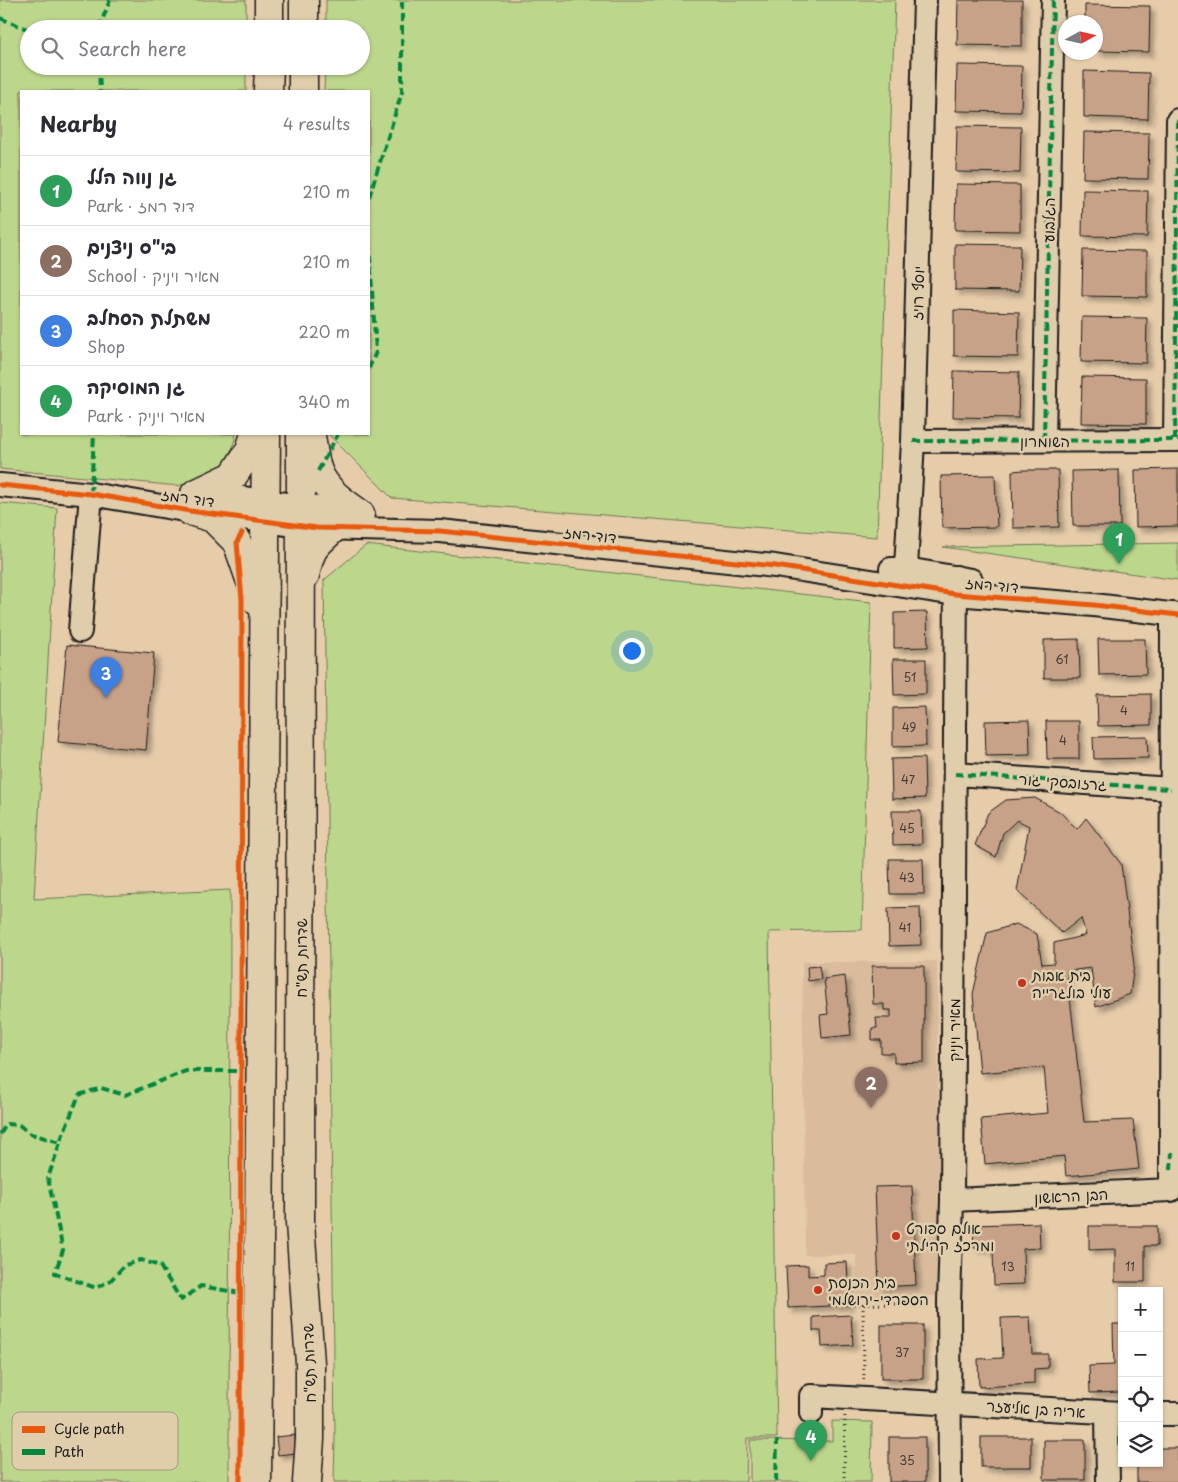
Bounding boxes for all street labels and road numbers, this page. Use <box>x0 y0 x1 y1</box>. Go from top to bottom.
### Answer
street label: הגלבוע <box>1036 197 1060 243</box>
street label: יוסף רויז <box>905 265 929 321</box>
street label: השומרון <box>1020 429 1070 452</box>
street label: דוד רמז <box>160 482 216 512</box>
street label: דוד רמז <box>562 520 618 548</box>
street label: דוד רמז <box>964 570 1020 598</box>
street label: גרזובסקי גור <box>1018 766 1108 796</box>
street label: שדרות תש"ח <box>289 918 312 998</box>
street label: מאיר ויניק <box>942 998 965 1062</box>
street label: הבן הראשון <box>1033 1182 1109 1208</box>
street label: שדרות תש"ח <box>295 1323 321 1403</box>
street label: אריה בן אליעזר <box>986 1393 1087 1423</box>

